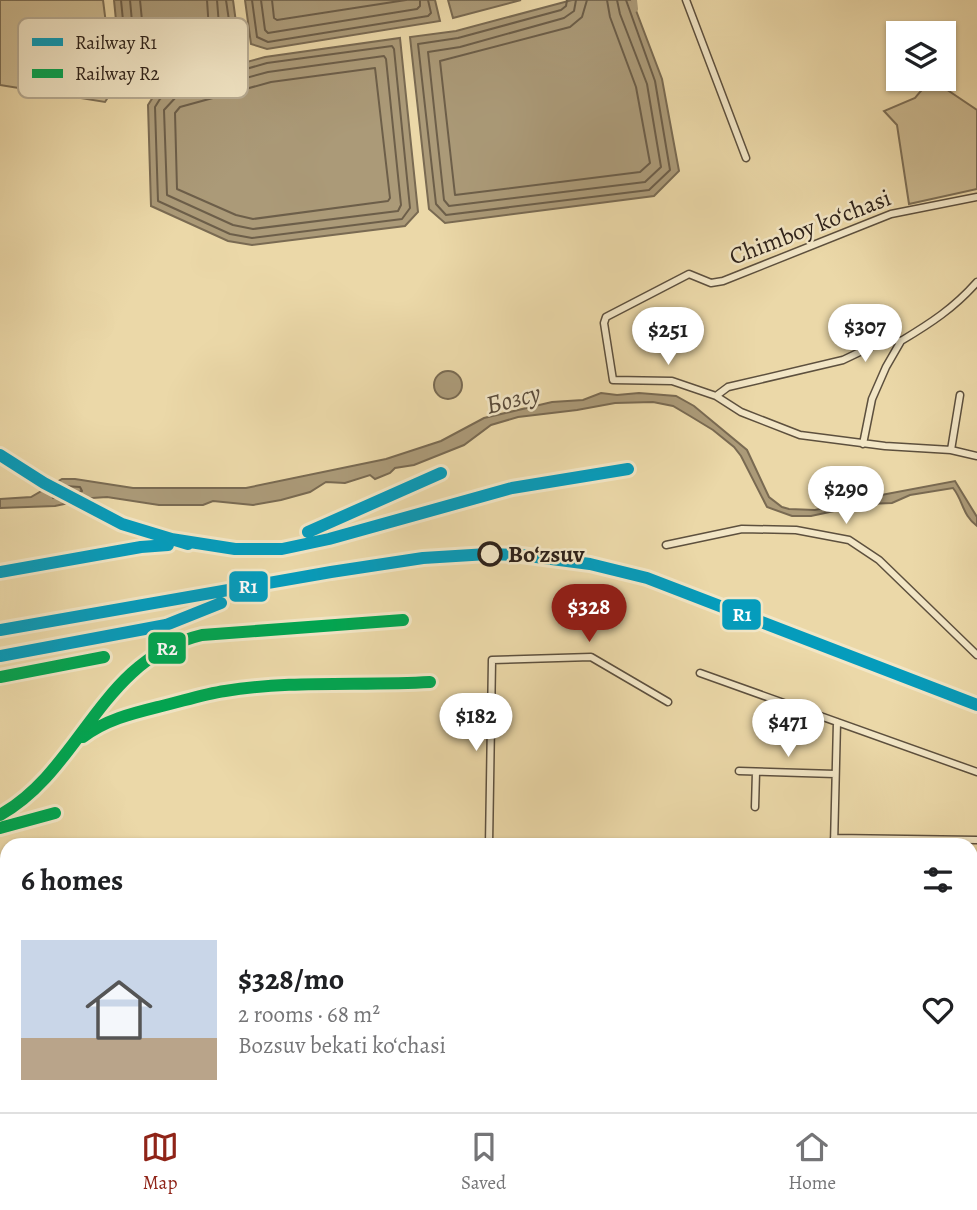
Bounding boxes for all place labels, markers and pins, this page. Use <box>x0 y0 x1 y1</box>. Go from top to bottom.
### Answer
pin: $307 <box>824 304 906 364</box>
pin: $251 <box>627 308 709 367</box>
pin: $290 <box>805 466 887 526</box>
place label: Bo‘zsuv <box>508 538 585 570</box>
marker: Bo‘zsuv <box>478 542 502 566</box>
pin: $328 <box>548 584 630 644</box>
pin: $182 <box>435 694 517 753</box>
pin: $471 <box>747 700 829 759</box>

